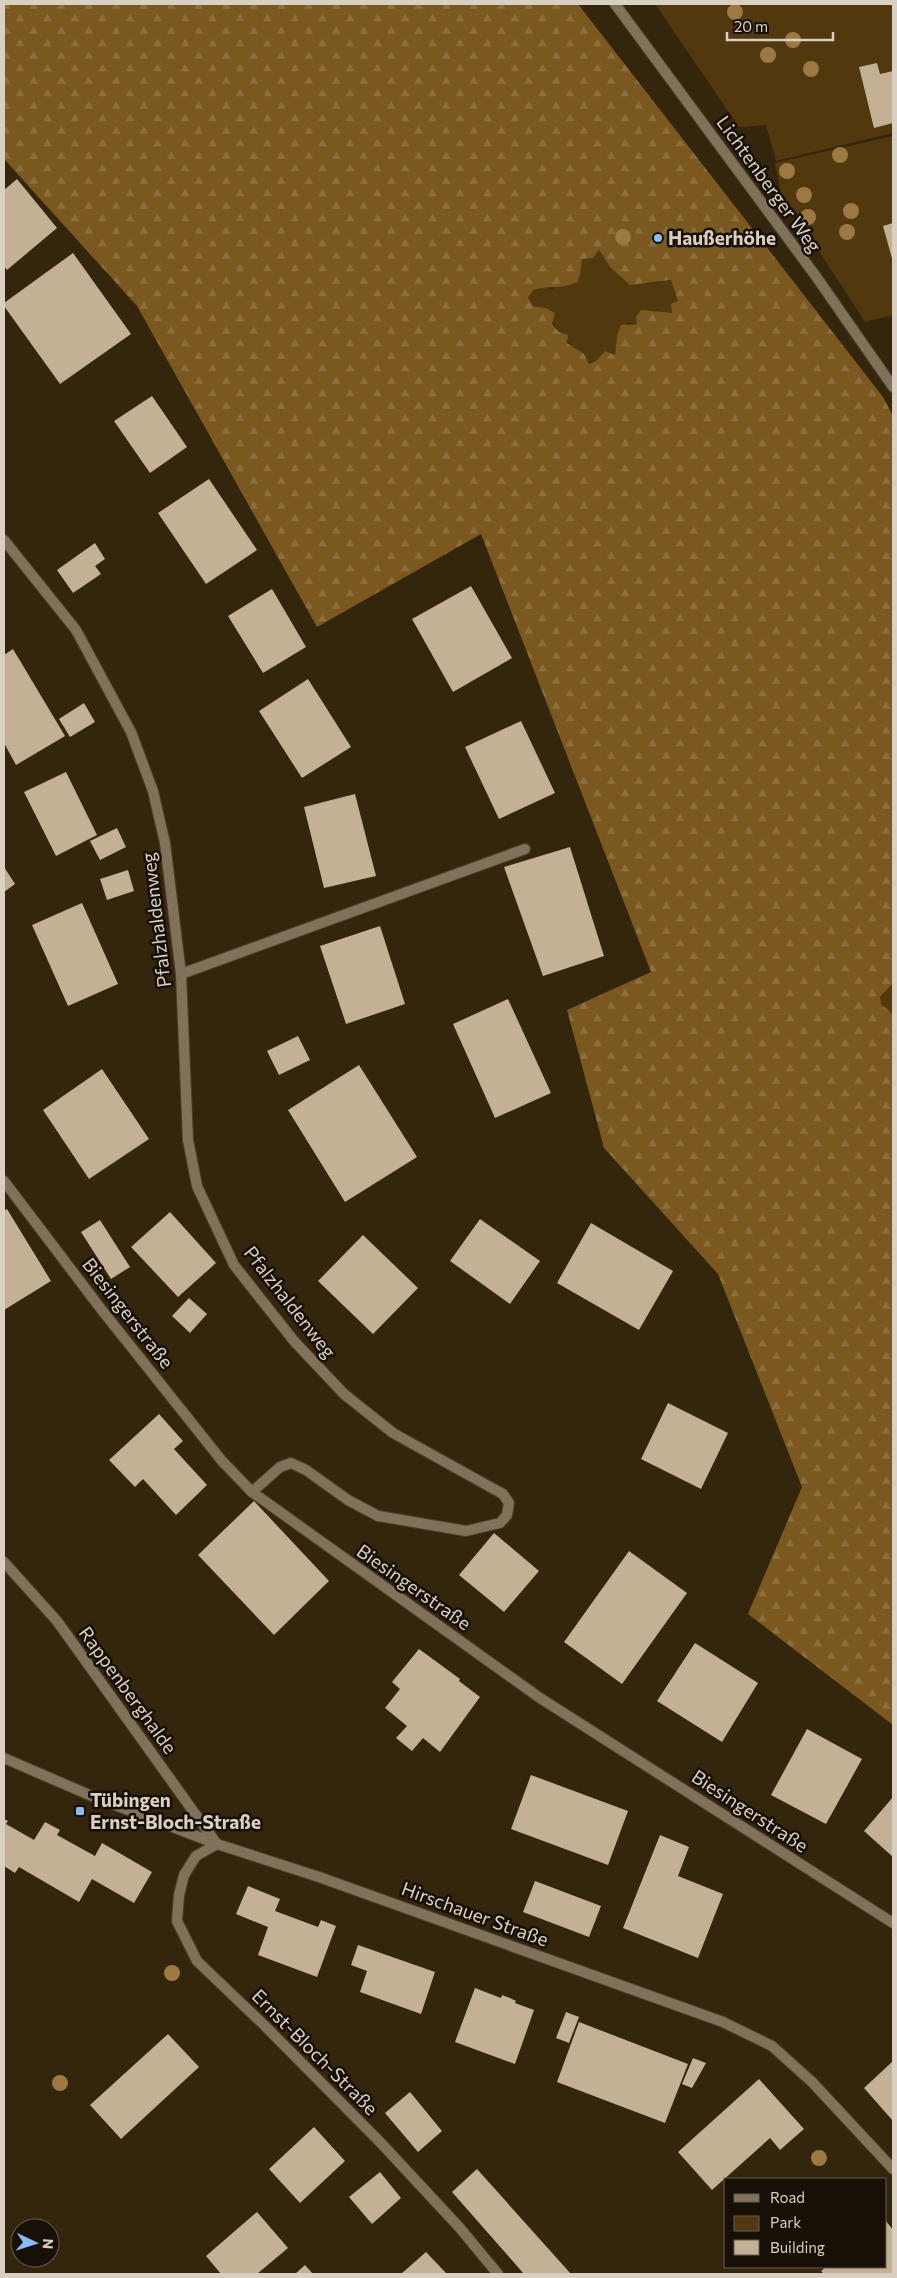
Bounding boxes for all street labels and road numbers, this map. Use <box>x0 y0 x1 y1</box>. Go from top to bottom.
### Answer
street label: Lichtenberger Weg <box>712 111 827 256</box>
street label: Pfalzhaldenweg <box>136 851 175 989</box>
street label: Pfalzhaldenweg <box>239 1241 341 1362</box>
street label: Biesingerstraße <box>78 1253 179 1373</box>
street label: Biesingerstraße <box>353 1539 476 1635</box>
street label: Rappenberghalde <box>74 1622 182 1758</box>
street label: Biesingerstraße <box>688 1764 813 1857</box>
street label: Hirschauer Straße <box>399 1876 552 1951</box>
street label: Ernst-Bloch-Straße <box>248 1984 383 2119</box>

